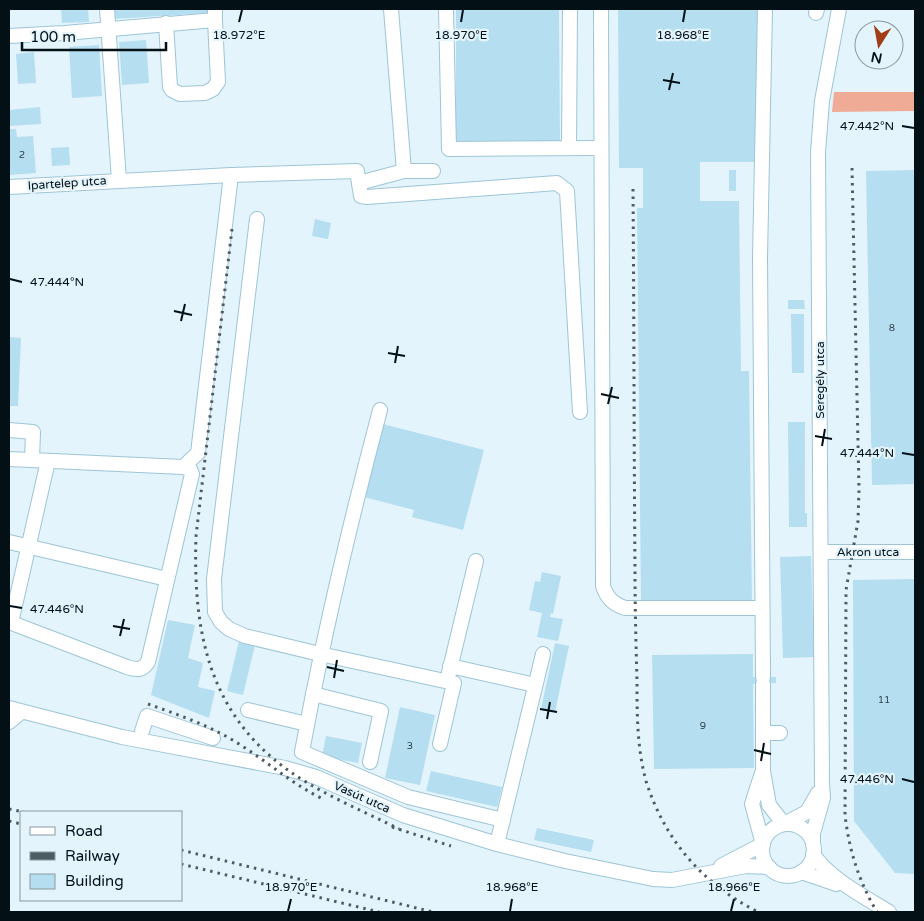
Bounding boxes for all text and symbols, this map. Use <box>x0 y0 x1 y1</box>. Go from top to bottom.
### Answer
scale bar <box>22 20 166 52</box>
north arrow <box>854 20 904 70</box>
text: 100 m <box>30 28 76 46</box>
text: 18.972°E <box>213 28 266 42</box>
text: 18.970°E <box>435 28 488 42</box>
text: 18.968°E <box>657 28 710 42</box>
text: N <box>869 48 884 67</box>
text: 47.442°N <box>840 119 894 133</box>
house number: 2 <box>19 149 25 161</box>
street label: Ipartelep utca <box>27 173 107 193</box>
text: 47.444°N <box>30 275 84 289</box>
house number: 8 <box>889 322 895 334</box>
street label: Seregély utca <box>813 341 827 419</box>
text: 47.444°N <box>840 446 894 460</box>
street label: Akron utca <box>837 545 899 559</box>
text: 47.446°N <box>30 602 84 616</box>
house number: 11 <box>878 694 890 706</box>
house number: 9 <box>700 720 706 732</box>
house number: 3 <box>407 740 413 752</box>
text: 47.446°N <box>840 772 894 786</box>
street label: Vasút utca <box>332 778 392 816</box>
legend <box>20 811 182 901</box>
text: Road <box>65 822 103 840</box>
text: Railway <box>65 847 120 865</box>
text: Building <box>65 872 124 890</box>
text: 18.970°E <box>265 880 318 894</box>
text: 18.968°E <box>486 880 539 894</box>
text: 18.966°E <box>708 880 761 894</box>

